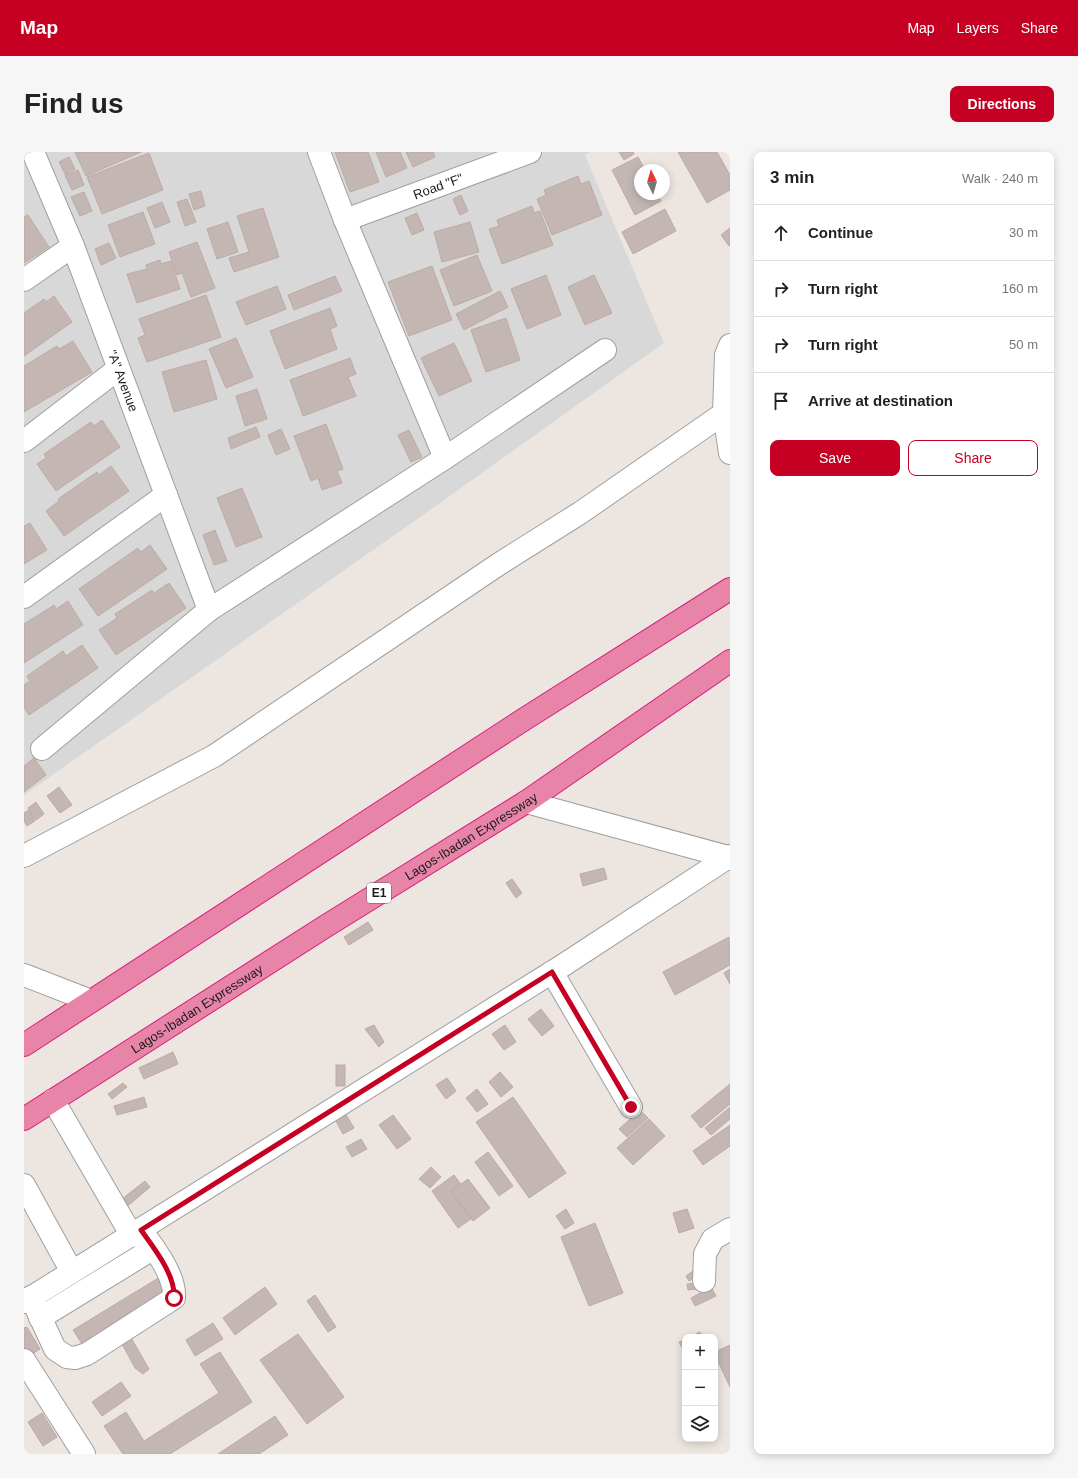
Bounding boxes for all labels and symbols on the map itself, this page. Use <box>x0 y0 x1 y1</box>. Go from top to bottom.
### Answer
north arrow <box>634 164 670 200</box>
street label: Road "F" <box>411 170 465 202</box>
street label: "A" Avenue <box>105 348 141 414</box>
street label: Lagos-Ibadan Expressway <box>402 789 541 883</box>
road number: E1 <box>367 883 391 903</box>
street label: Lagos-Ibadan Expressway <box>128 961 266 1057</box>
route end <box>622 1098 640 1116</box>
route start <box>165 1289 183 1307</box>

